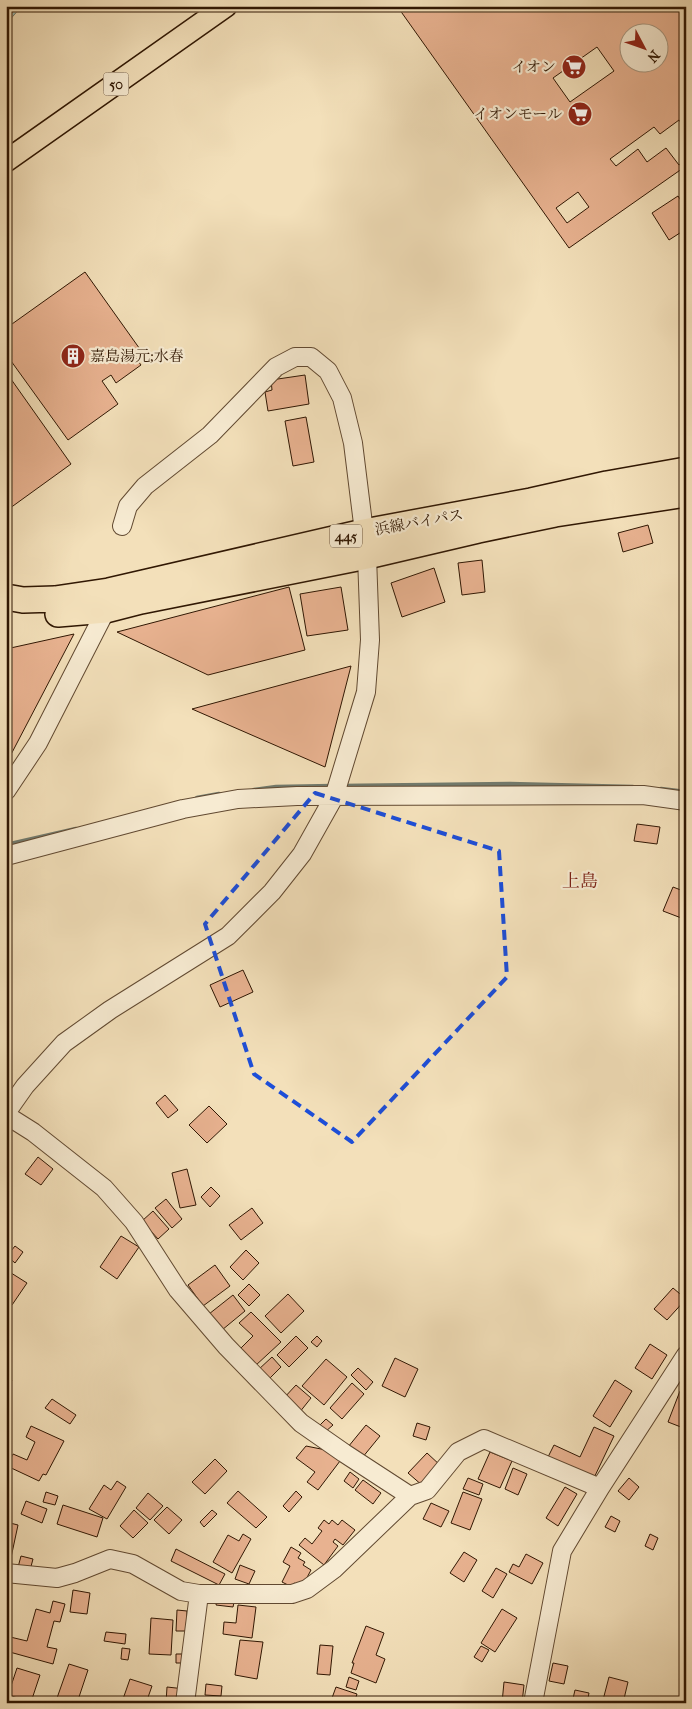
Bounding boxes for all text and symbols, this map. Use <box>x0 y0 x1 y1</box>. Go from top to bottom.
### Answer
north arrow <box>620 22 670 72</box>
text: N <box>643 47 663 66</box>
supermarket icon: イオン <box>561 54 587 80</box>
place label: イオン <box>511 58 556 76</box>
road number: 50 <box>104 72 128 96</box>
supermarket icon: イオンモール <box>567 101 593 127</box>
place label: イオンモール <box>473 105 562 123</box>
building icon: 嘉島湯元;水春 <box>60 343 86 369</box>
place label: 嘉島湯元;水春 <box>90 347 184 365</box>
street label: 浜線バイパス <box>373 505 465 539</box>
road number: 445 <box>330 524 362 548</box>
district label: 上島 <box>562 871 598 892</box>

